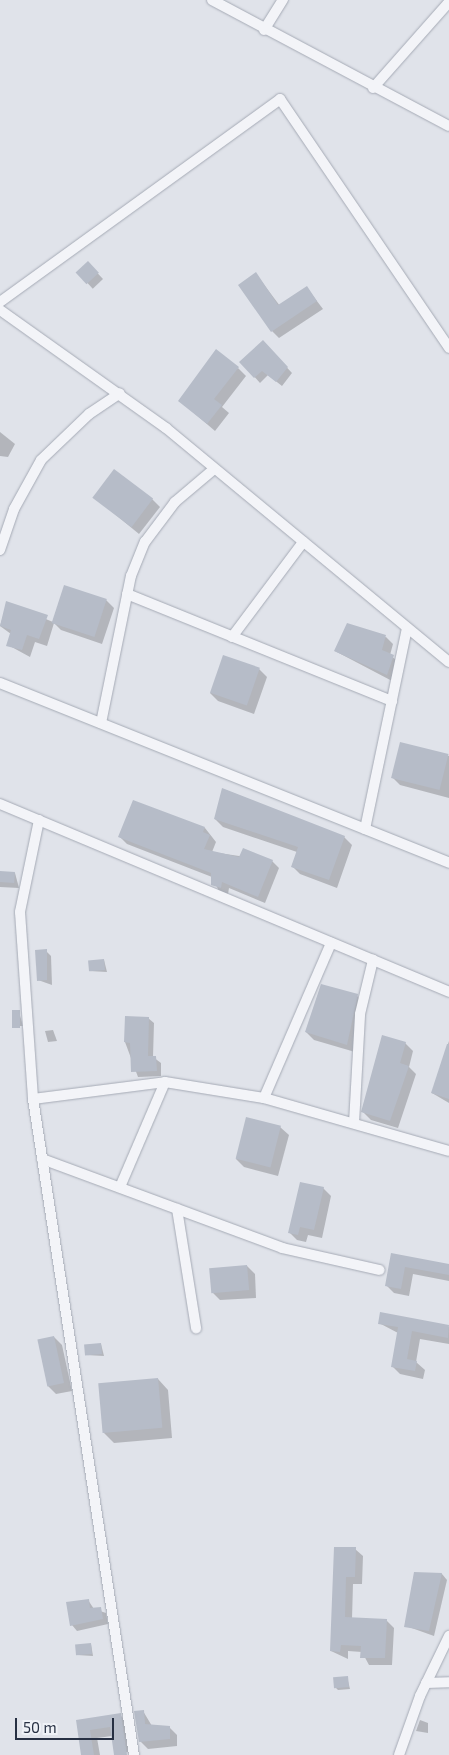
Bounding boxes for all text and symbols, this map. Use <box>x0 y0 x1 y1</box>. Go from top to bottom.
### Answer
scale bar <box>18 1708 116 1740</box>
text: 50 m <box>23 1718 57 1736</box>

